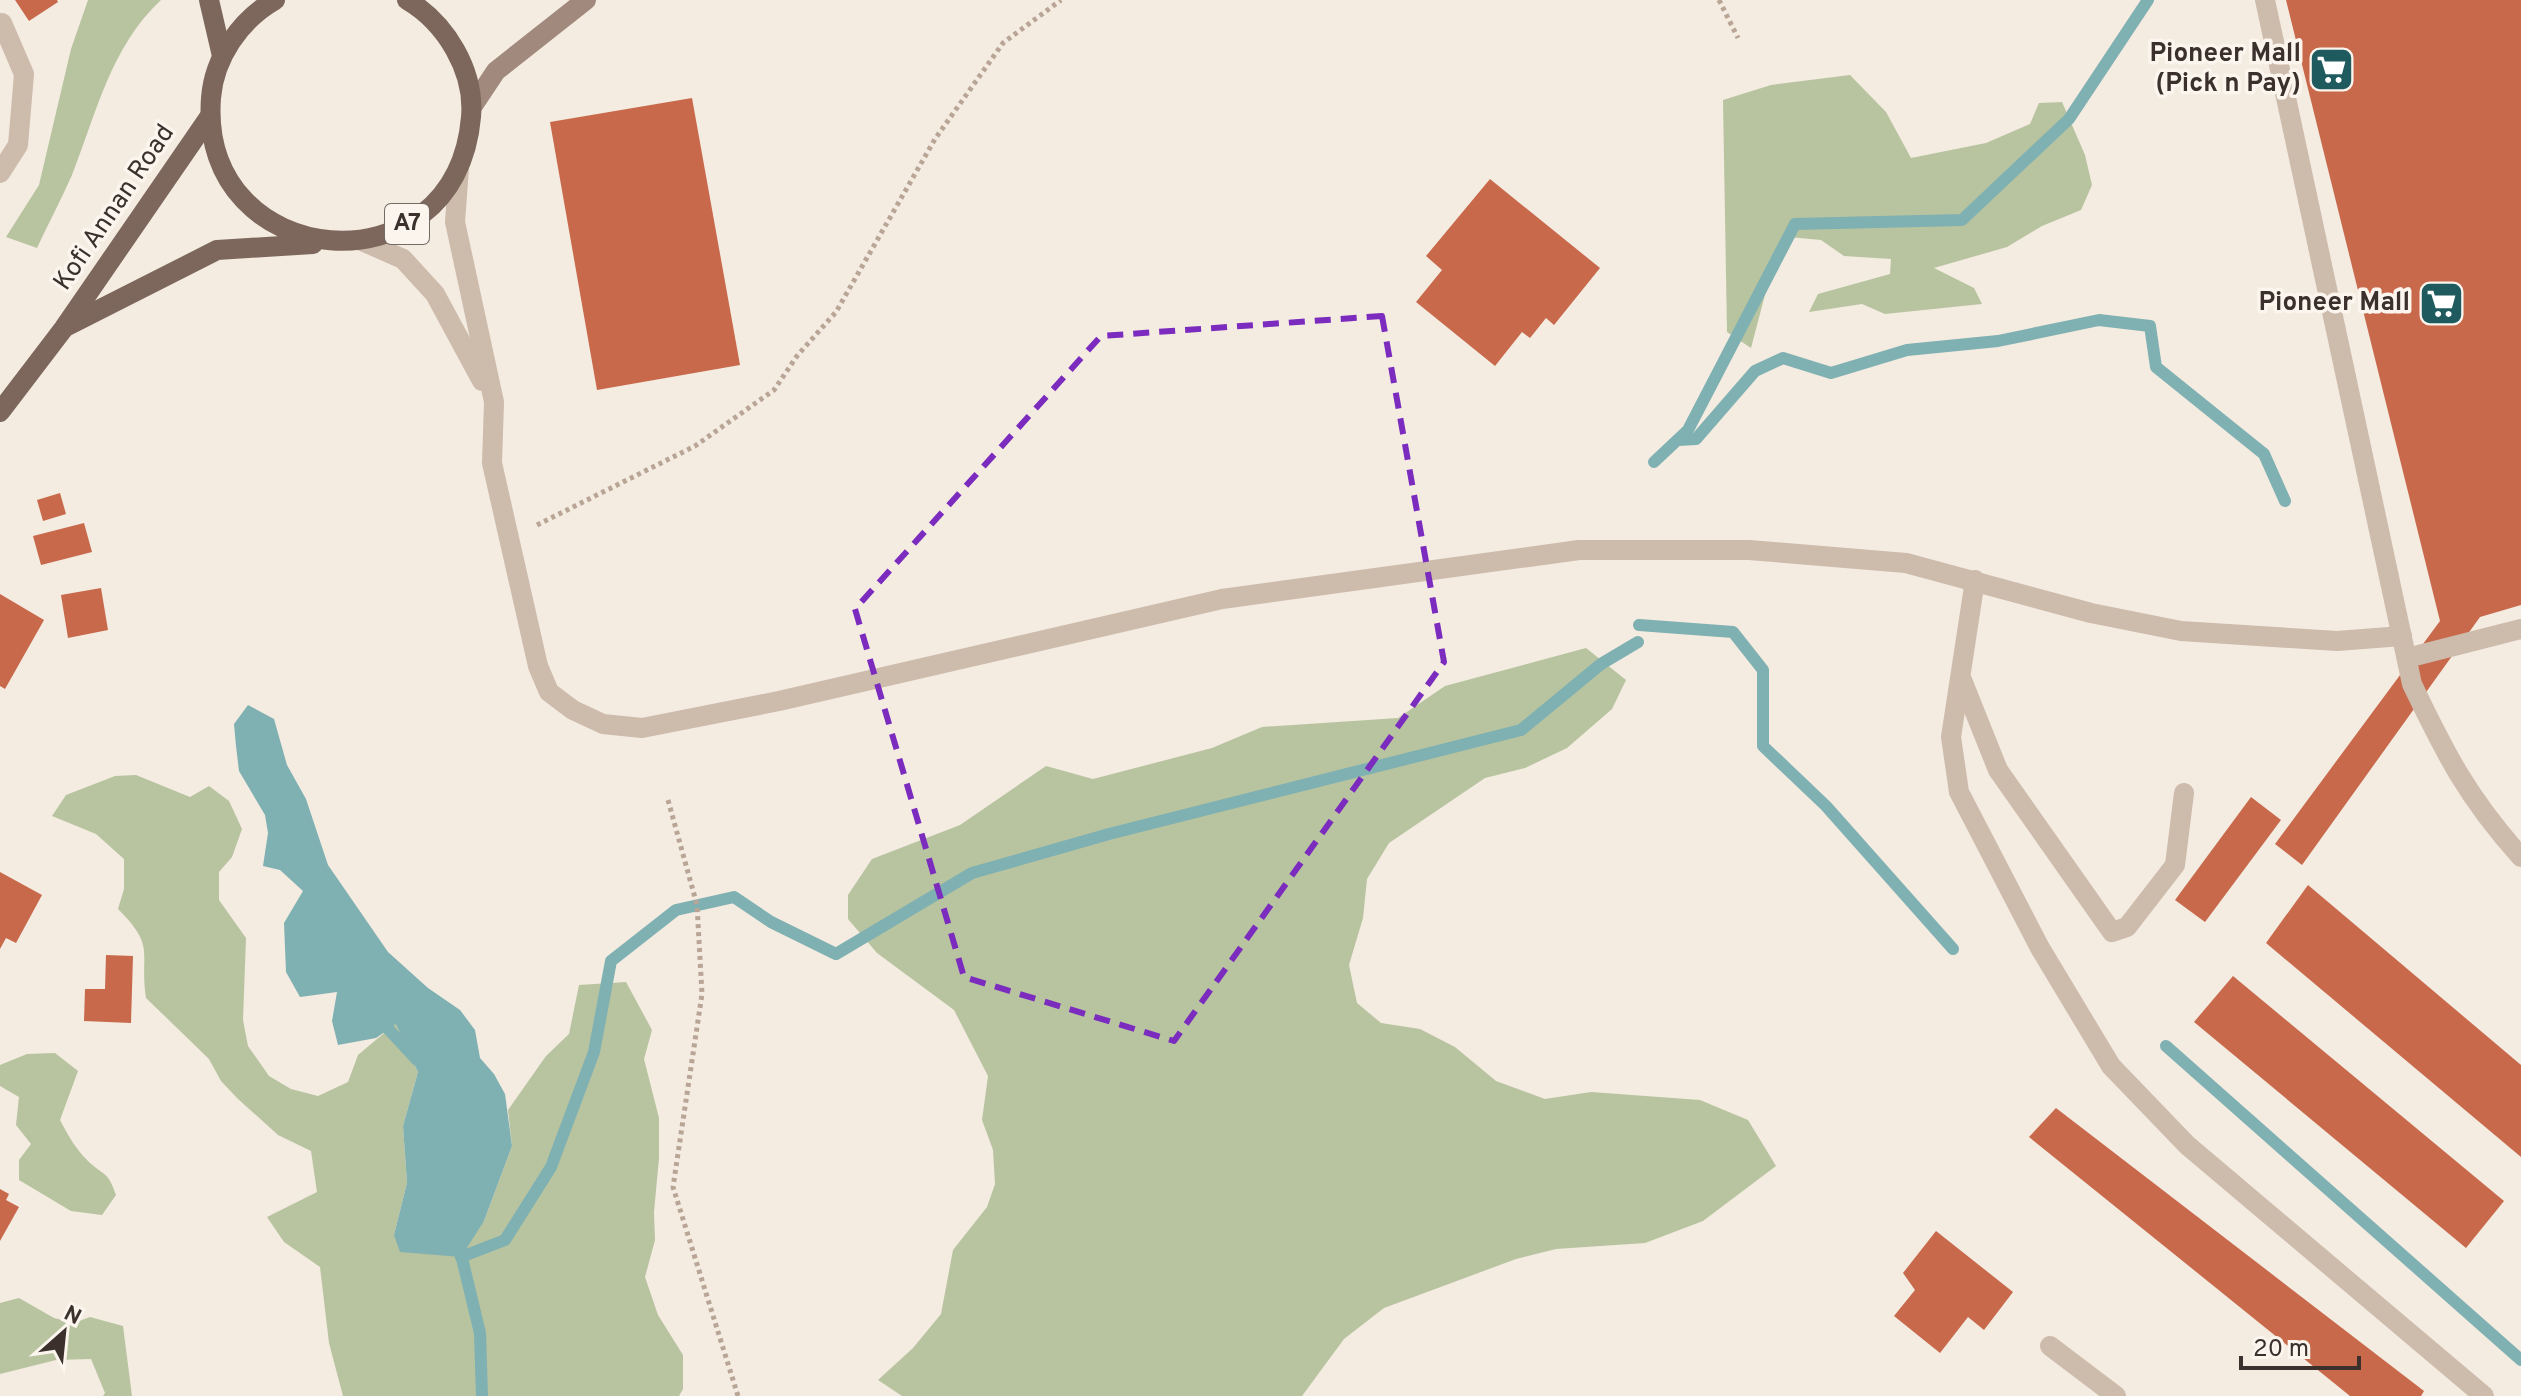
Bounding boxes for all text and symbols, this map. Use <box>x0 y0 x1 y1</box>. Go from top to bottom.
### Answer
place label: Pioneer Mall (Pick n Pay) <box>2149 38 2301 101</box>
supermarket icon: Pioneer Mall (Pick n Pay) <box>2308 45 2356 93</box>
street label: Kofi Annan Road <box>47 119 183 297</box>
road number: A7 <box>385 204 429 244</box>
supermarket icon: Pioneer Mall <box>2417 279 2465 327</box>
place label: Pioneer Mall <box>2258 287 2410 320</box>
north arrow <box>24 1292 104 1372</box>
text: N <box>59 1301 85 1332</box>
scale bar <box>2241 1320 2359 1370</box>
text: 20 m <box>2253 1335 2309 1365</box>

